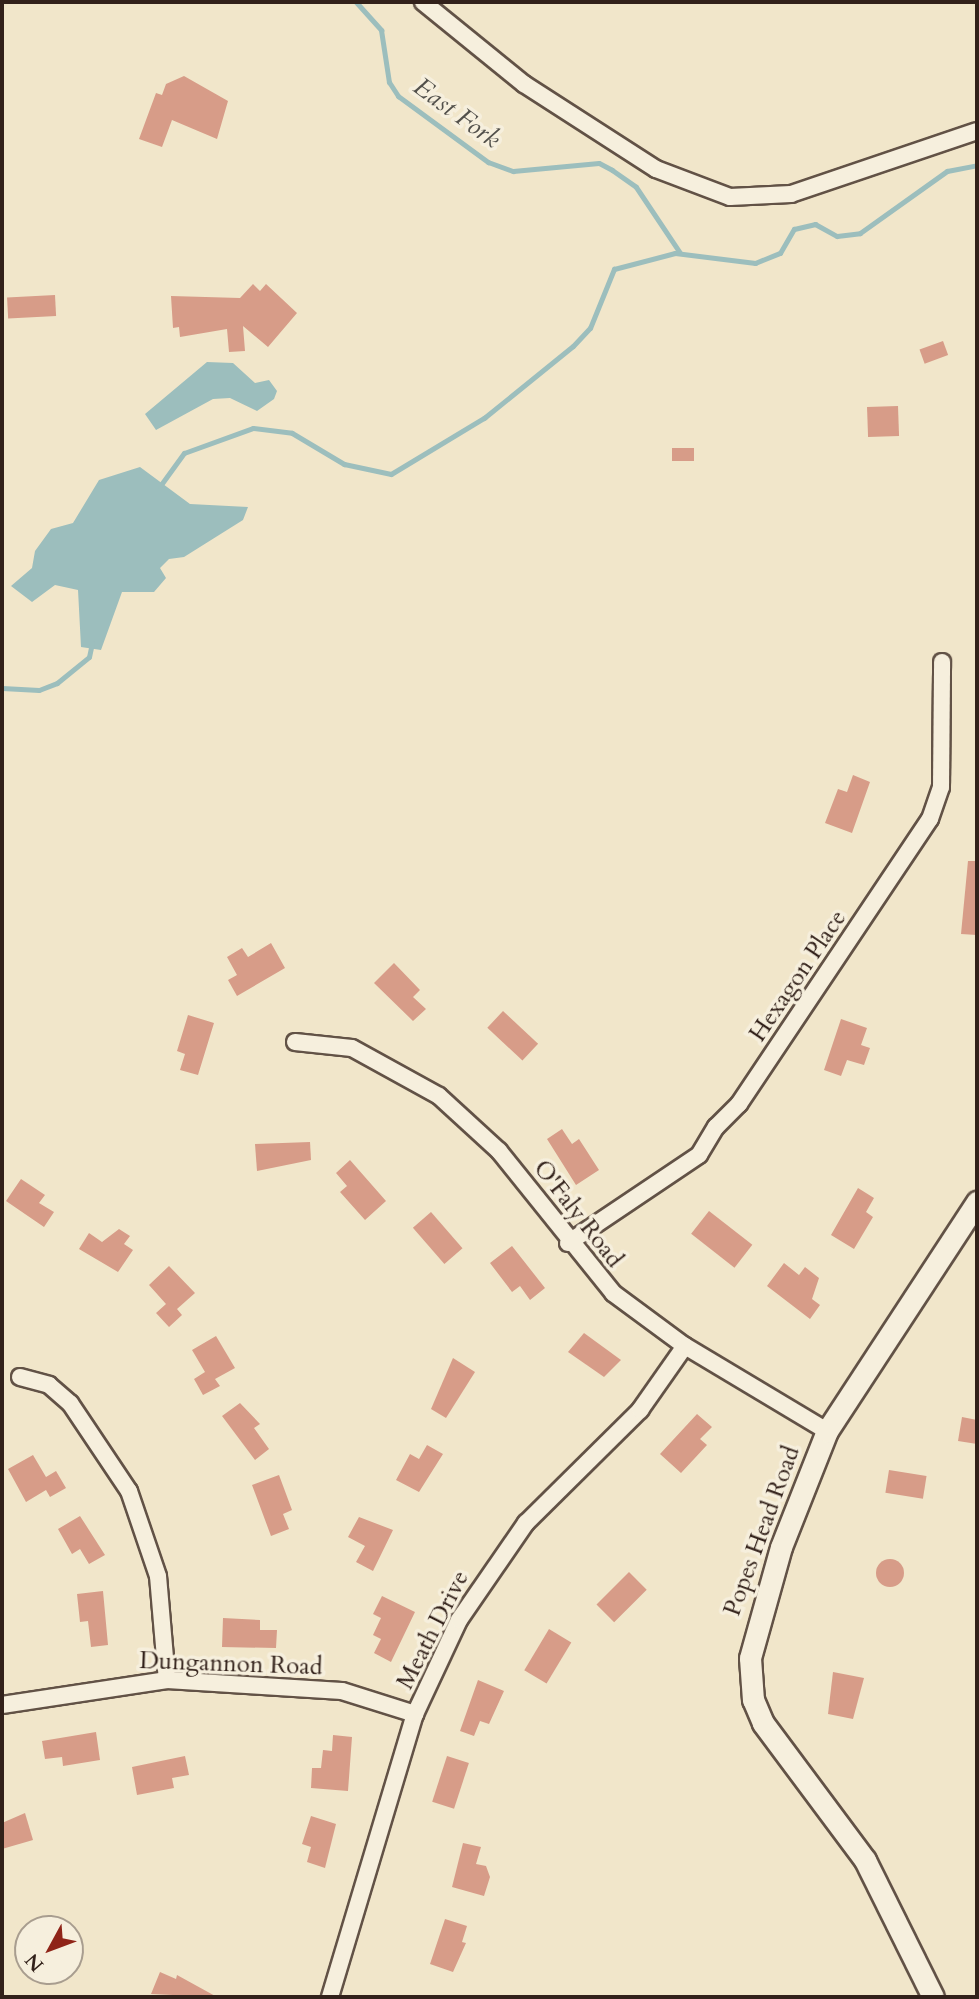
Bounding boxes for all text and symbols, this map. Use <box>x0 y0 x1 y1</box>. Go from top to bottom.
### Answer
water label: East Fork <box>407 71 507 155</box>
street label: Hexagon Place <box>743 905 853 1047</box>
street label: O'Faly Road <box>527 1155 629 1273</box>
street label: Popes Head Road <box>718 1442 806 1620</box>
street label: Meath Drive <box>391 1566 475 1694</box>
street label: Dungannon Road <box>139 1646 323 1682</box>
north arrow <box>14 1915 84 1985</box>
text: N <box>19 1948 50 1977</box>

